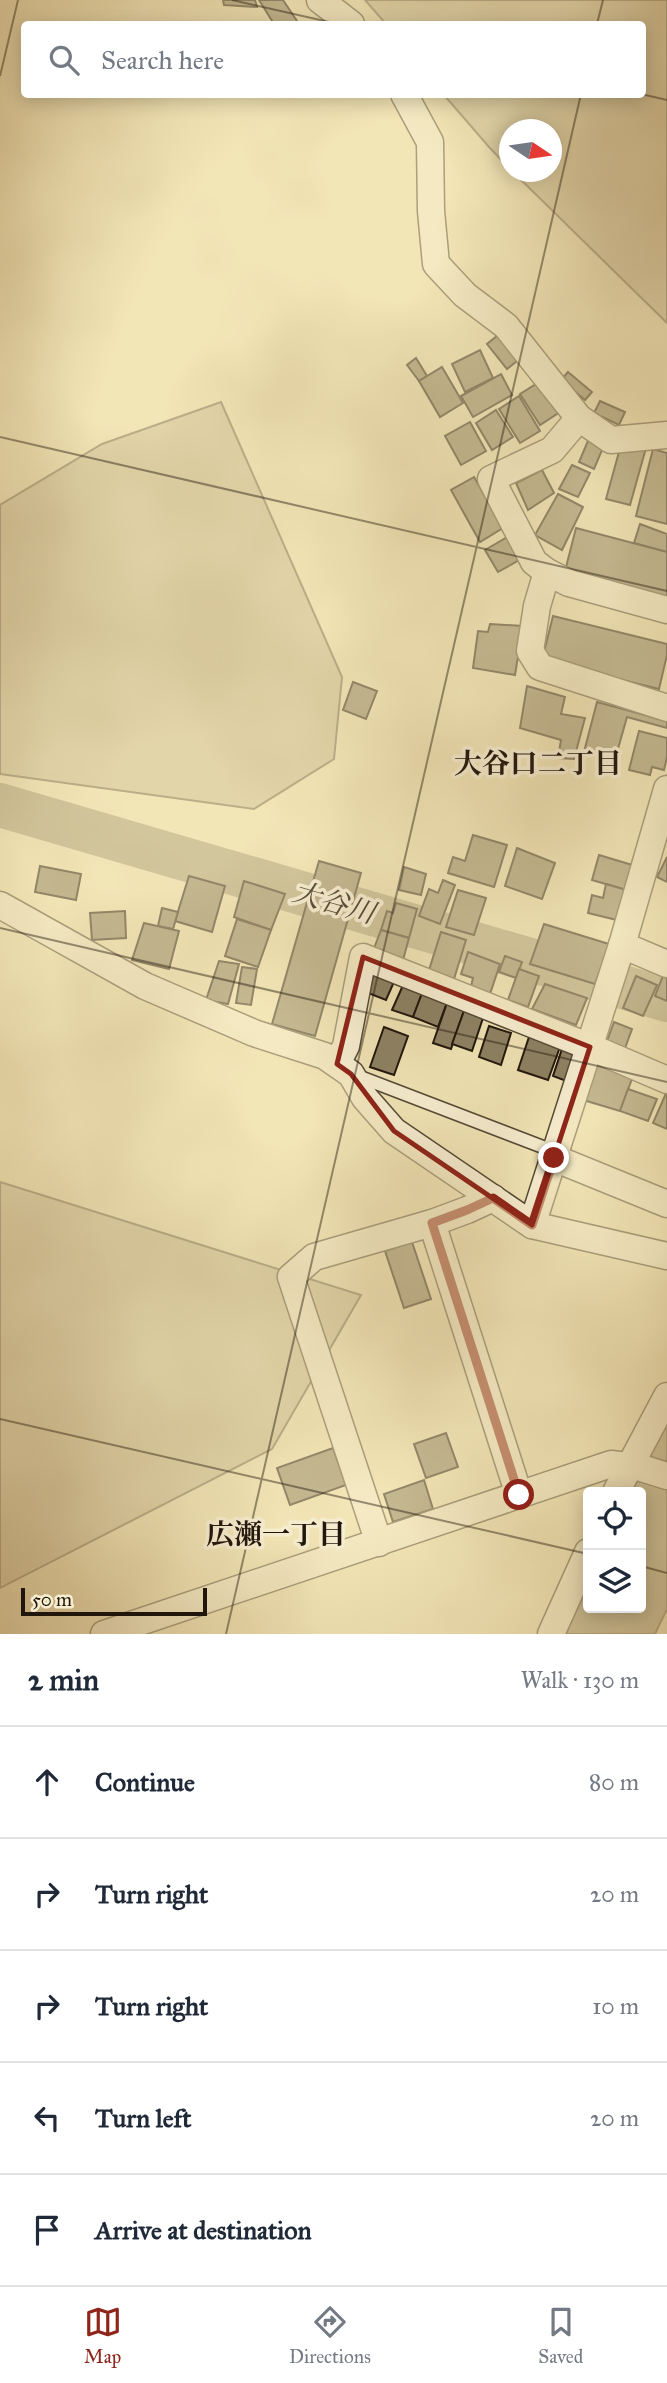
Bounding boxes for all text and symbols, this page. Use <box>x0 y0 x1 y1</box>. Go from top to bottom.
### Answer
search box <box>21 21 646 98</box>
icon: search <box>45 41 83 79</box>
text: Search here <box>101 44 224 76</box>
north arrow <box>499 119 562 182</box>
district label: 大谷口二丁目 <box>454 746 622 781</box>
water label: 大谷川 <box>289 874 382 932</box>
route end <box>538 1142 569 1173</box>
route start <box>503 1479 534 1510</box>
map controls <box>583 1487 646 1613</box>
button: locate <box>583 1487 646 1550</box>
district label: 広瀬一丁目 <box>206 1517 346 1552</box>
button: layers <box>583 1550 646 1613</box>
scale bar <box>21 1585 206 1617</box>
text: 50 m <box>32 1588 72 1611</box>
text: 2 min <box>28 1662 99 1698</box>
text: Walk · 130 m <box>521 1666 639 1694</box>
icon: ahead <box>28 1763 66 1801</box>
text: Continue <box>95 1766 195 1798</box>
text: 80 m <box>589 1768 639 1796</box>
icon: right <box>28 1875 66 1913</box>
text: Turn right <box>95 1878 208 1910</box>
text: 20 m <box>590 1880 639 1908</box>
icon: right <box>28 1987 66 2025</box>
text: Turn right <box>95 1990 208 2022</box>
text: 10 m <box>592 1992 639 2020</box>
icon: left <box>28 2099 66 2137</box>
text: Turn left <box>95 2102 191 2134</box>
text: 20 m <box>590 2104 639 2132</box>
icon: arrive <box>28 2211 66 2249</box>
text: Arrive at destination <box>95 2214 312 2246</box>
tab: Map <box>84 2303 122 2368</box>
tab: Directions <box>289 2303 371 2368</box>
tab: Saved <box>538 2303 583 2368</box>

